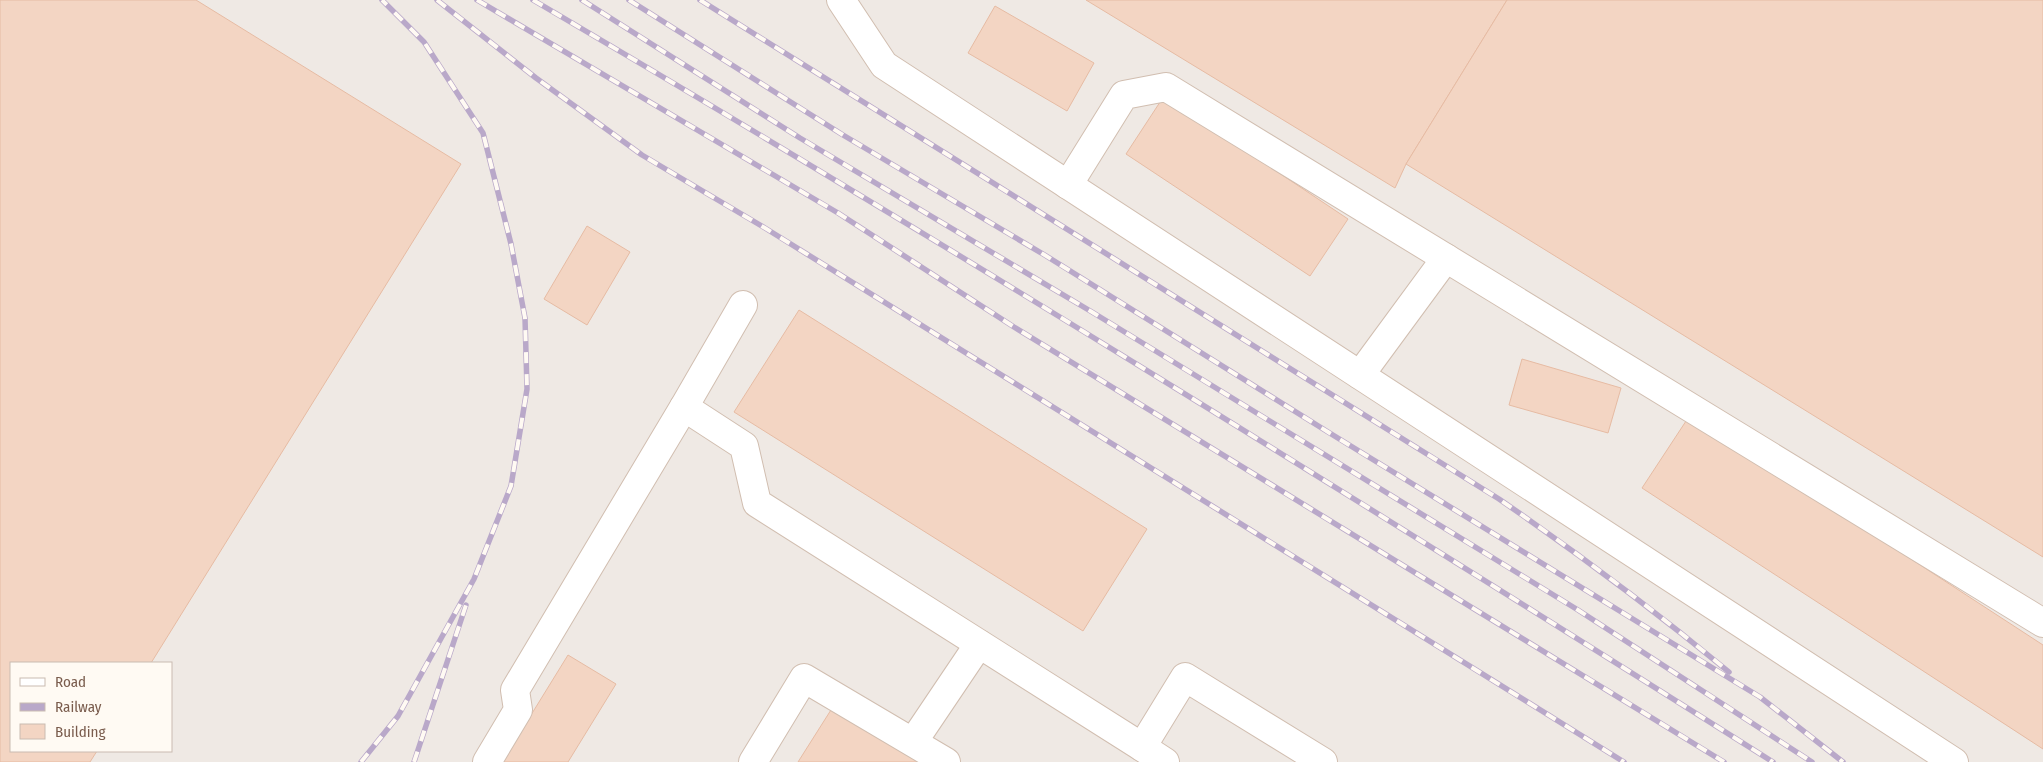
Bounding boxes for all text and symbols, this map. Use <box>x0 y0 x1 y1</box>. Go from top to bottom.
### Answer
legend <box>10 662 172 752</box>
text: Road <box>55 673 86 691</box>
text: Railway <box>55 698 102 716</box>
text: Building <box>55 723 106 741</box>

